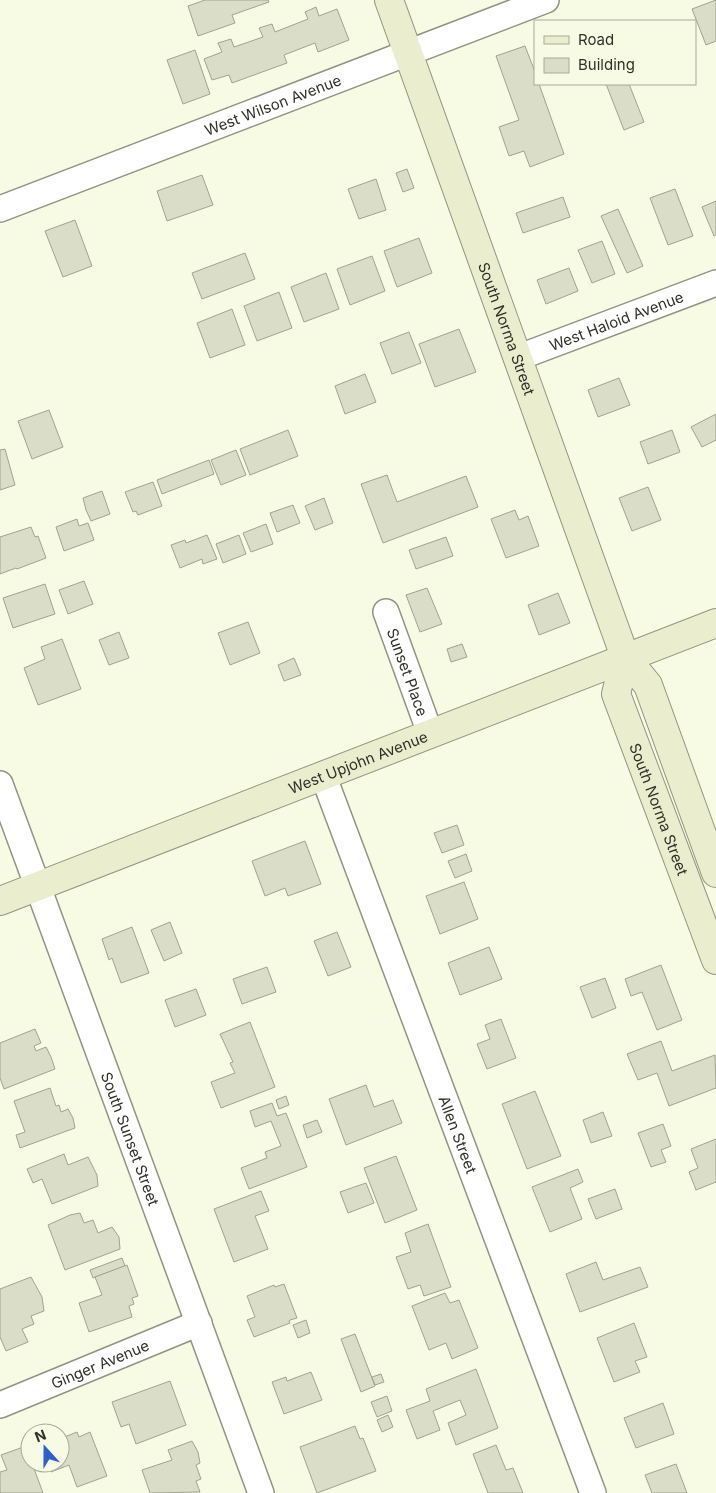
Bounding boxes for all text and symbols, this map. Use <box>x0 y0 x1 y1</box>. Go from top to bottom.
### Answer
legend <box>534 20 696 85</box>
text: Road <box>578 30 614 49</box>
text: Building <box>578 55 635 74</box>
street label: West Wilson Avenue <box>202 70 344 139</box>
street label: South Norma Street <box>474 259 540 398</box>
street label: West Haloid Avenue <box>546 287 686 355</box>
street label: Sunset Place <box>383 626 433 719</box>
street label: West Upjohn Avenue <box>286 726 430 798</box>
street label: South Norma Street <box>626 740 693 878</box>
street label: South Sunset Street <box>97 1069 164 1208</box>
street label: Allen Street <box>435 1093 481 1176</box>
street label: Ginger Avenue <box>48 1335 152 1393</box>
north arrow <box>20 1423 70 1473</box>
text: N <box>32 1426 48 1445</box>

